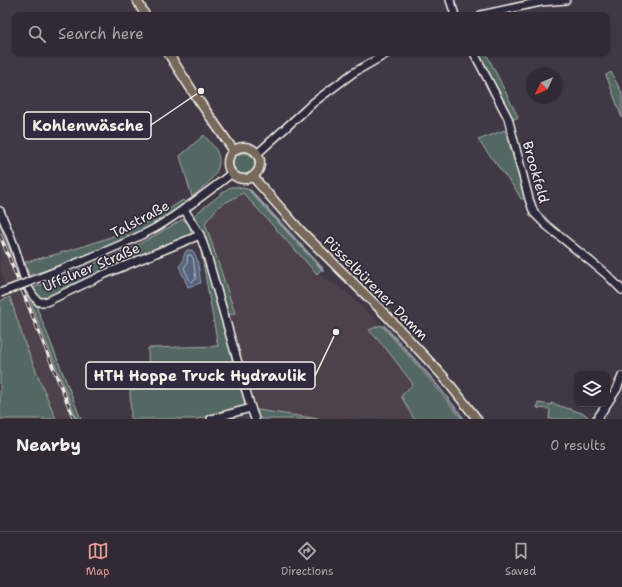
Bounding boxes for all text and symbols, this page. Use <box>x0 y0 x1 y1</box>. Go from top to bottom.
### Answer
search box <box>12 12 610 56</box>
icon: search <box>26 23 48 45</box>
text: Search here <box>58 24 144 44</box>
north arrow <box>526 68 562 104</box>
callout: Kohlenwäsche <box>24 112 151 139</box>
text: Kohlenwäsche <box>32 116 144 136</box>
street label: Brookfeld <box>519 139 554 205</box>
street label: Talstraße <box>108 196 173 242</box>
street label: Püsselbürener Damm <box>320 232 432 344</box>
street label: Uffelner Straße <box>40 238 142 296</box>
callout: HTH Hoppe Truck Hydraulik <box>86 362 315 389</box>
text: HTH Hoppe Truck Hydraulik <box>94 366 307 386</box>
map controls <box>574 371 610 407</box>
button: layers <box>574 371 610 407</box>
text: Nearby <box>16 434 81 456</box>
text: 0 results <box>550 437 606 454</box>
tab: Map <box>86 540 109 579</box>
tab: Directions <box>281 540 333 579</box>
tab: Saved <box>505 540 536 579</box>

